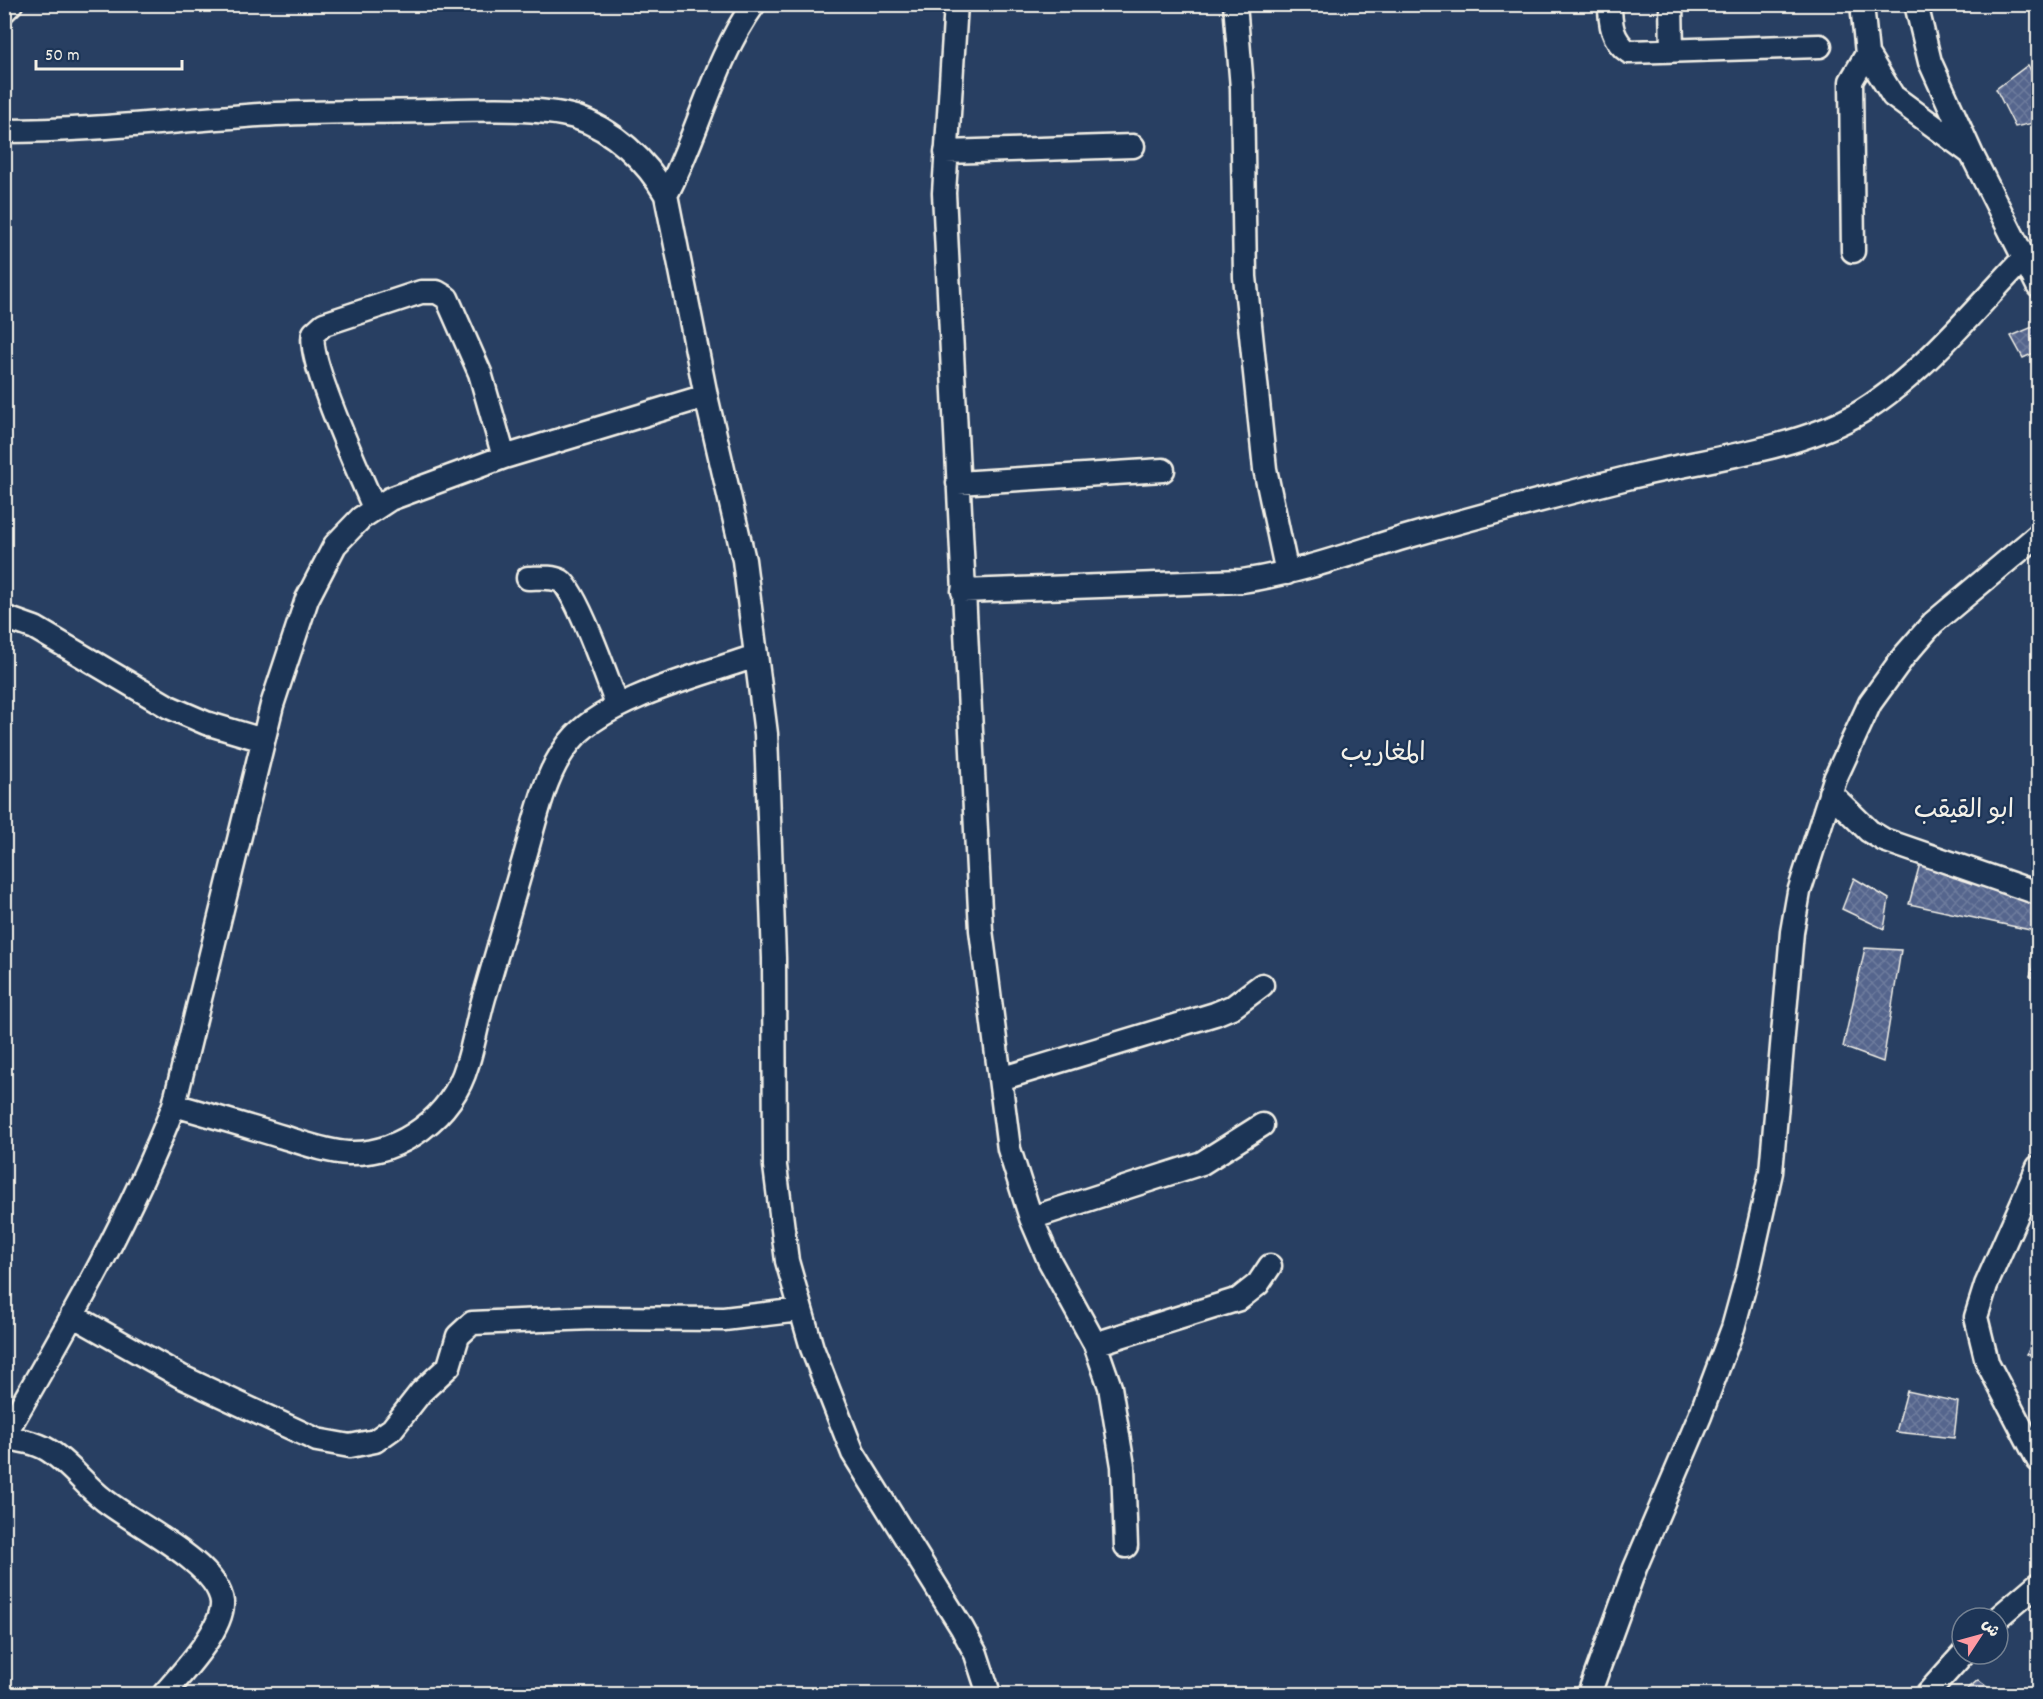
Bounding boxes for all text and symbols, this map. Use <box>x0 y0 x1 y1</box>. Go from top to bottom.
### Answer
scale bar <box>36 33 182 71</box>
text: 50 m <box>45 44 80 69</box>
district label: المغاريب <box>1340 736 1426 773</box>
district label: ابو القيقب <box>1914 793 2014 830</box>
north arrow <box>1950 1606 2010 1666</box>
text: ش <box>1976 1615 2005 1643</box>

